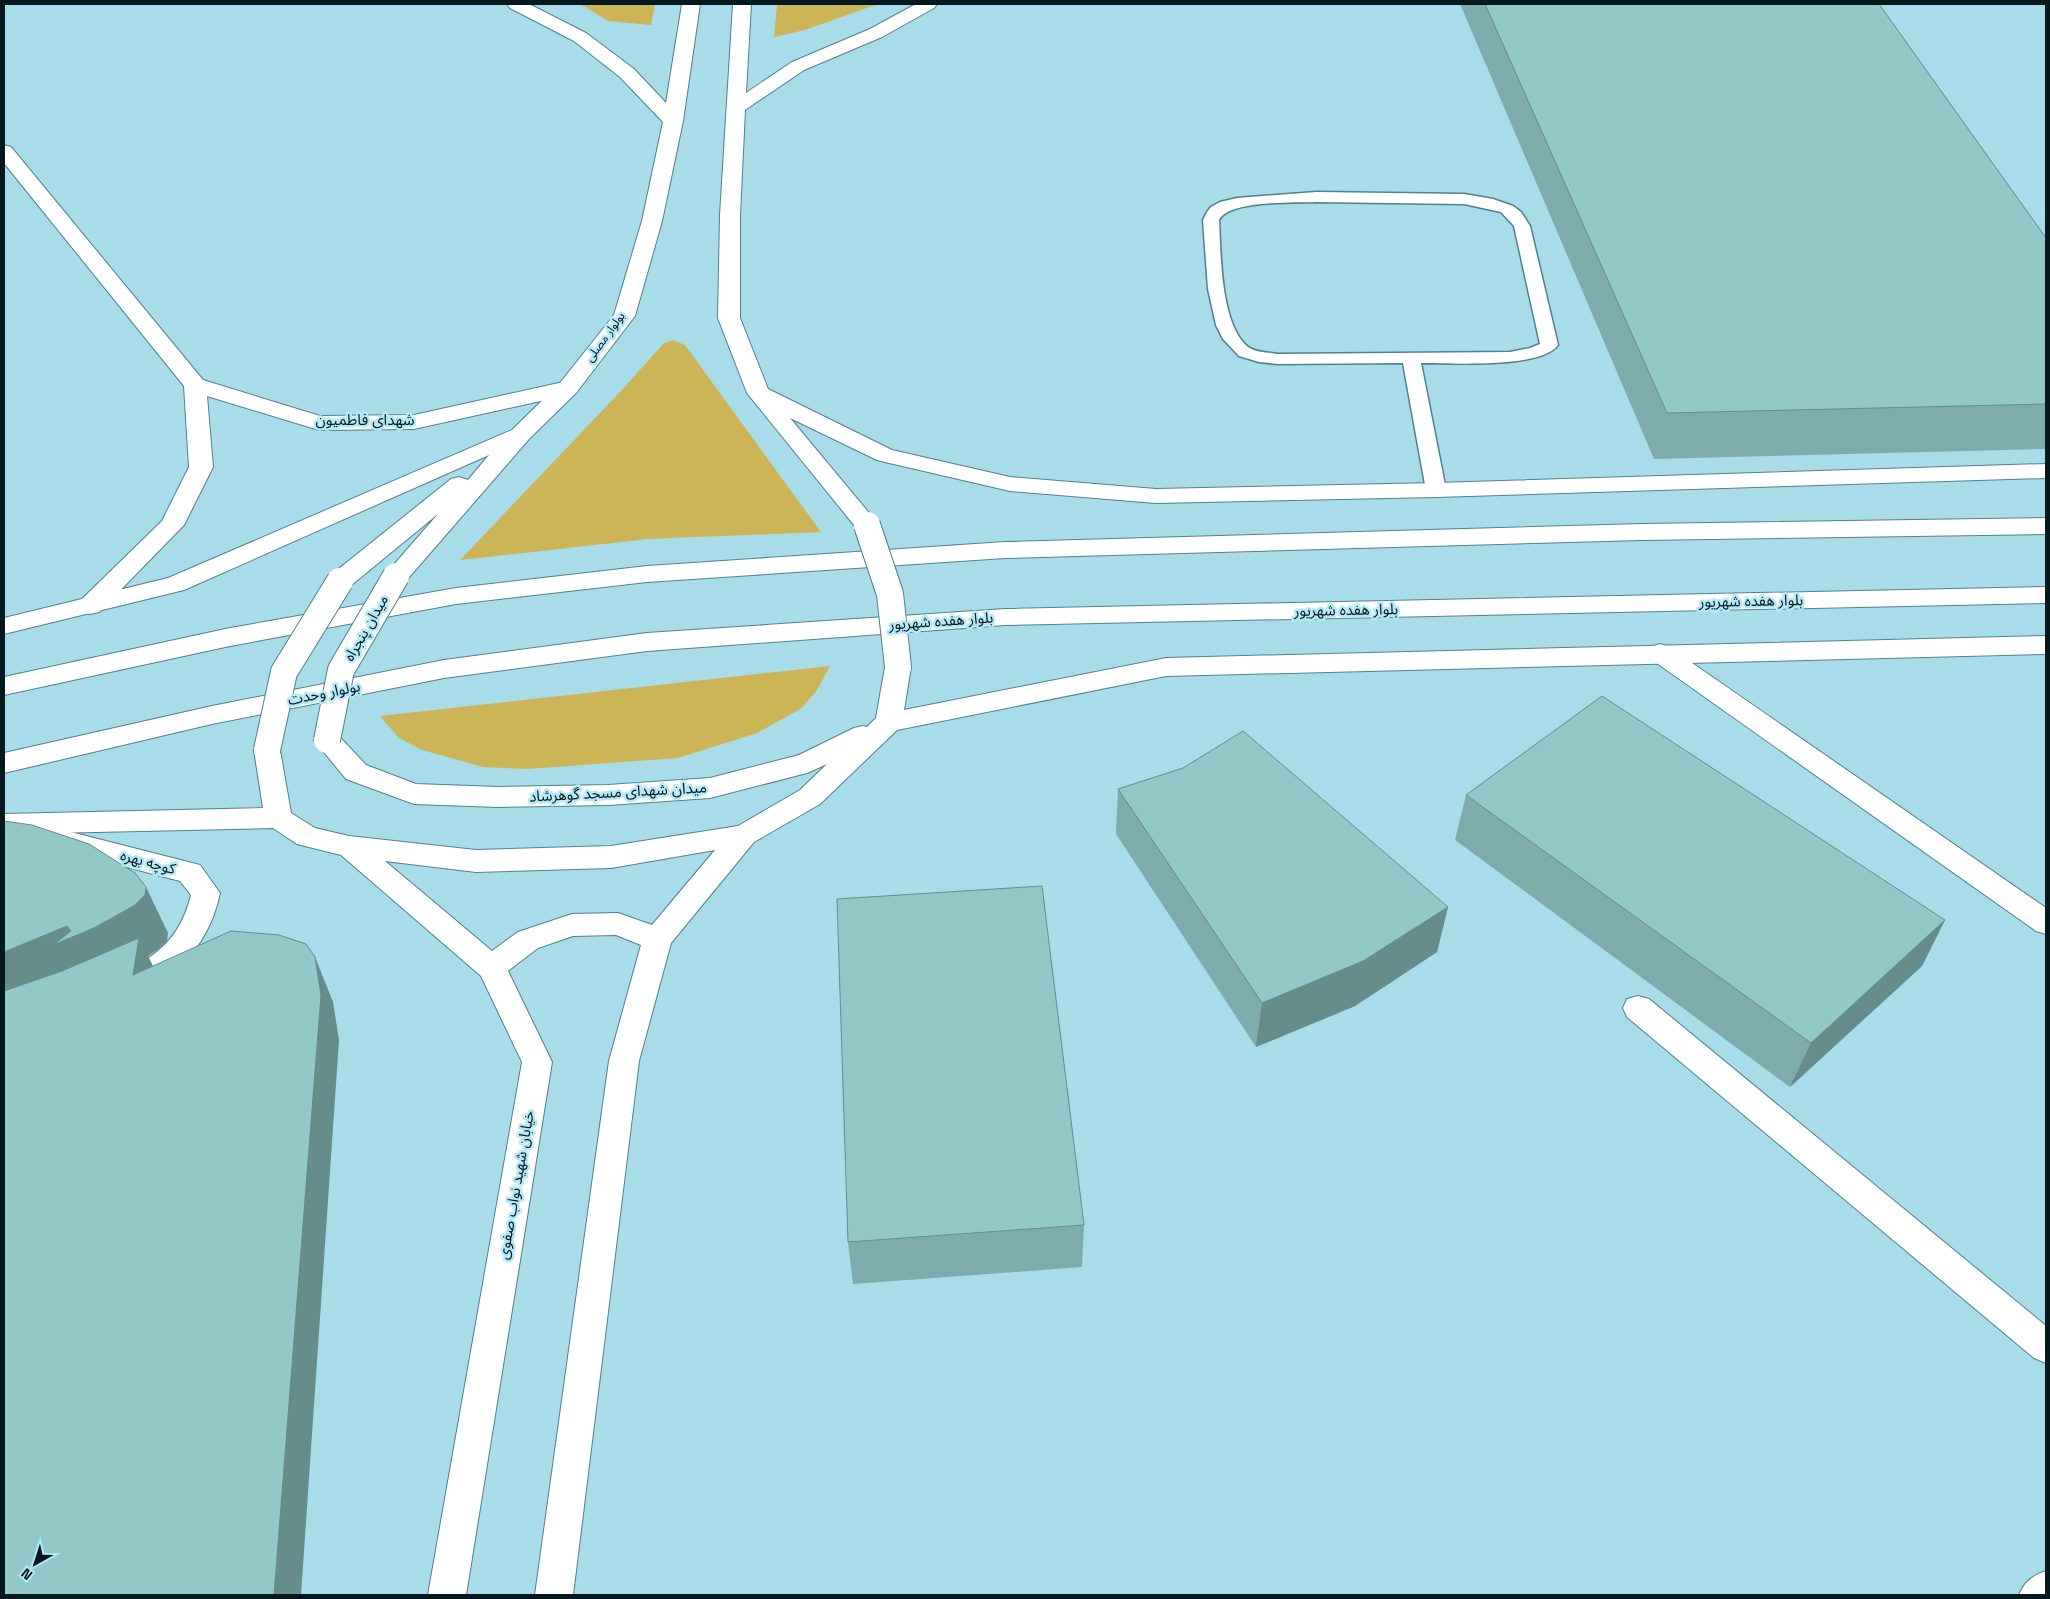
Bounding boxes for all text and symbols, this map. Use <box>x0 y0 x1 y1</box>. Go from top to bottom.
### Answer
street label: بولوار مصلی <box>581 309 629 365</box>
street label: شهدای فاطمیون <box>315 410 415 429</box>
street label: بلوار هفده شهریور <box>1698 590 1803 611</box>
street label: میدان پنجراه <box>339 591 393 665</box>
street label: بلوار هفده شهریور <box>1293 599 1398 620</box>
street label: بلوار هفده شهریور <box>887 607 994 634</box>
street label: بولوار وحدت <box>286 676 362 709</box>
street label: میدان شهدای مسجد گوهرشاد <box>529 777 707 806</box>
street label: کوچه بهره <box>118 845 179 879</box>
street label: خیابان شهید نواب صفوی <box>493 1109 538 1261</box>
north arrow <box>10 1539 60 1589</box>
text: N <box>18 1564 36 1584</box>

